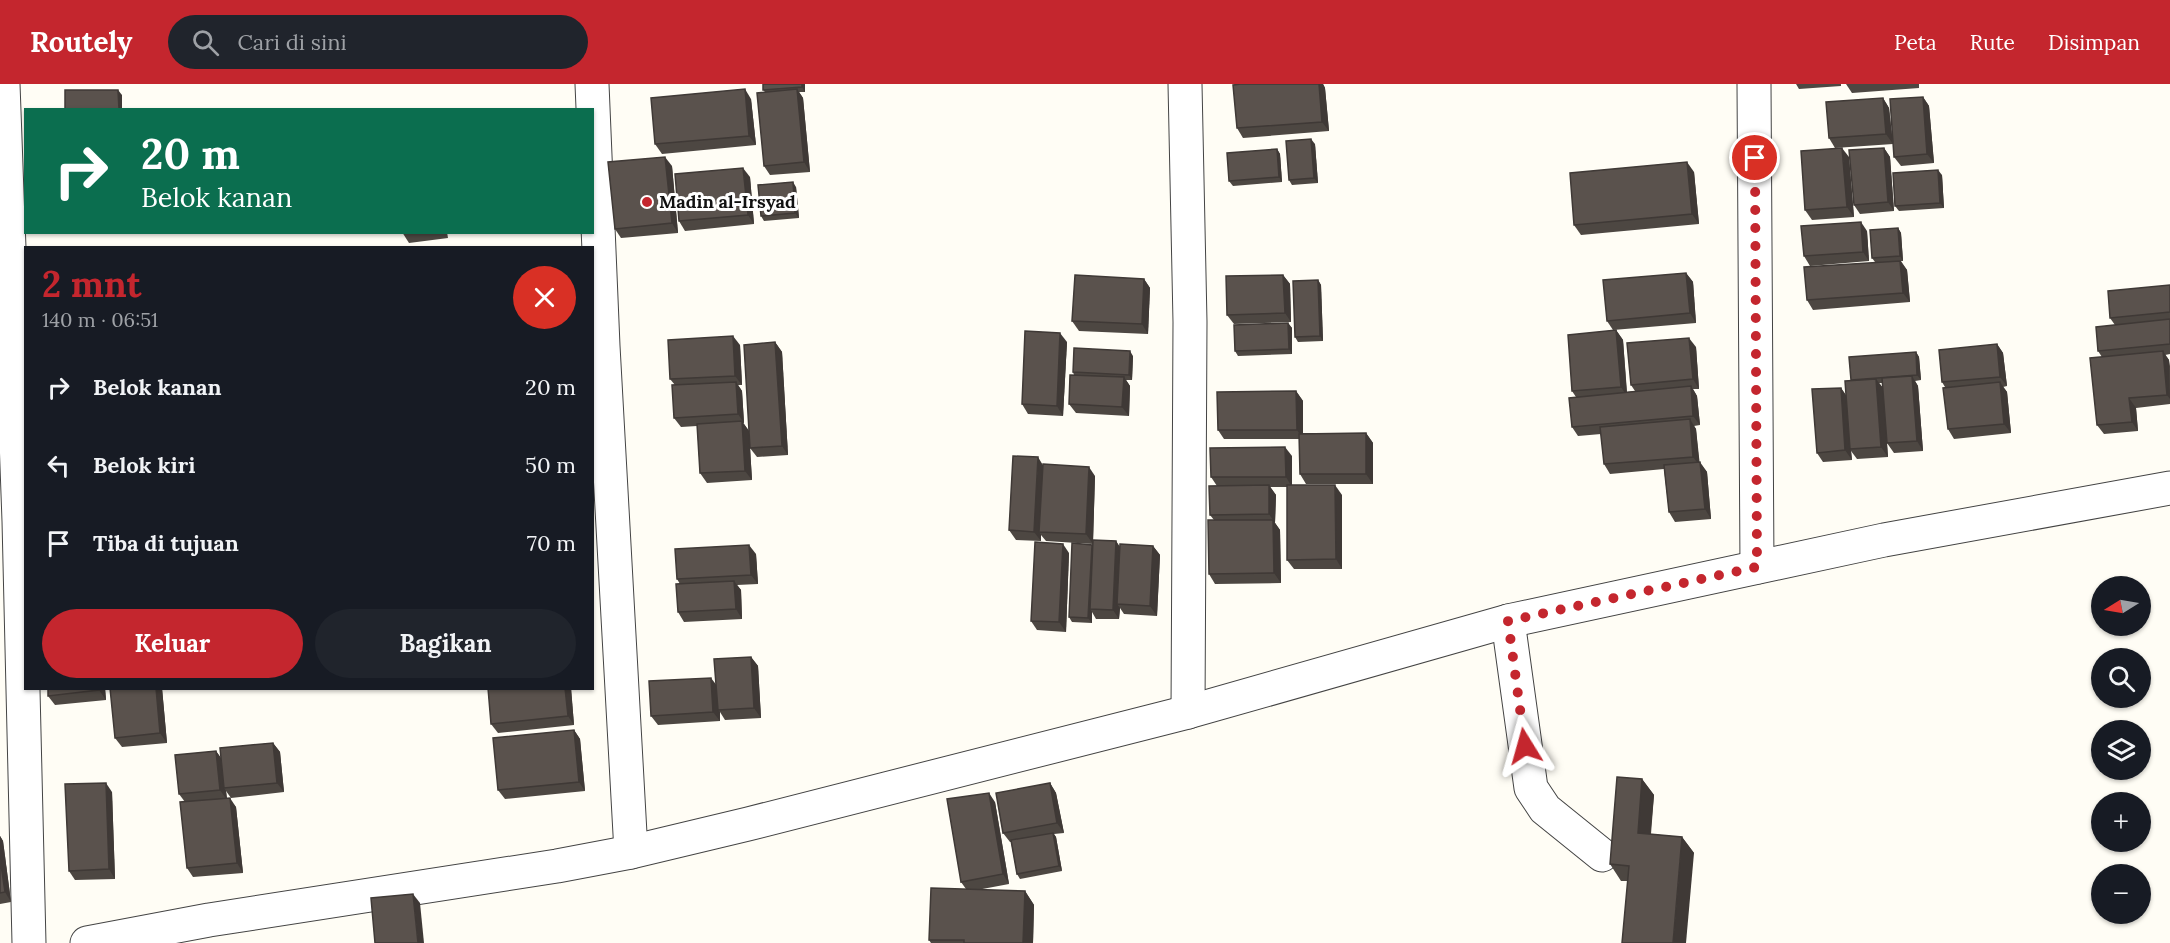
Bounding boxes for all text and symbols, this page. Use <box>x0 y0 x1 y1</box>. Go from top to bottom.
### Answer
search box <box>168 15 588 69</box>
text: Routely <box>30 24 132 60</box>
icon: search <box>189 26 222 59</box>
text: Cari di sini <box>237 28 347 56</box>
text: Peta <box>1894 29 1937 56</box>
text: Rute <box>1970 29 2015 56</box>
text: Disimpan <box>2048 29 2140 56</box>
text: 20 m <box>141 127 240 181</box>
icon: right <box>42 132 120 210</box>
pin <box>1729 132 1780 183</box>
icon: arrive <box>1738 141 1771 174</box>
text: Belok kanan <box>141 180 292 214</box>
place label: Madin al-Irsyad <box>659 190 796 213</box>
marker: Madin al-Irsyad <box>640 195 654 209</box>
text: 2 mnt <box>42 261 141 307</box>
button: close <box>513 266 576 329</box>
text: 140 m · 06:51 <box>42 307 158 332</box>
icon: right <box>42 371 75 404</box>
text: Belok kanan <box>93 373 222 401</box>
text: 20 m <box>525 373 576 401</box>
icon: left <box>42 449 75 482</box>
text: Belok kiri <box>93 451 195 479</box>
text: 50 m <box>525 451 576 479</box>
icon: arrive <box>42 527 75 560</box>
text: Tiba di tujuan <box>93 529 239 557</box>
text: 70 m <box>527 529 576 557</box>
north arrow <box>2091 576 2151 636</box>
map controls <box>2091 576 2151 924</box>
button: Keluar <box>42 609 303 678</box>
button: Bagikan <box>315 609 576 678</box>
button: search <box>2091 648 2151 708</box>
position arrow <box>1493 714 1557 778</box>
button: layers <box>2091 720 2151 780</box>
button: + <box>2091 792 2151 852</box>
button: − <box>2091 864 2151 924</box>

